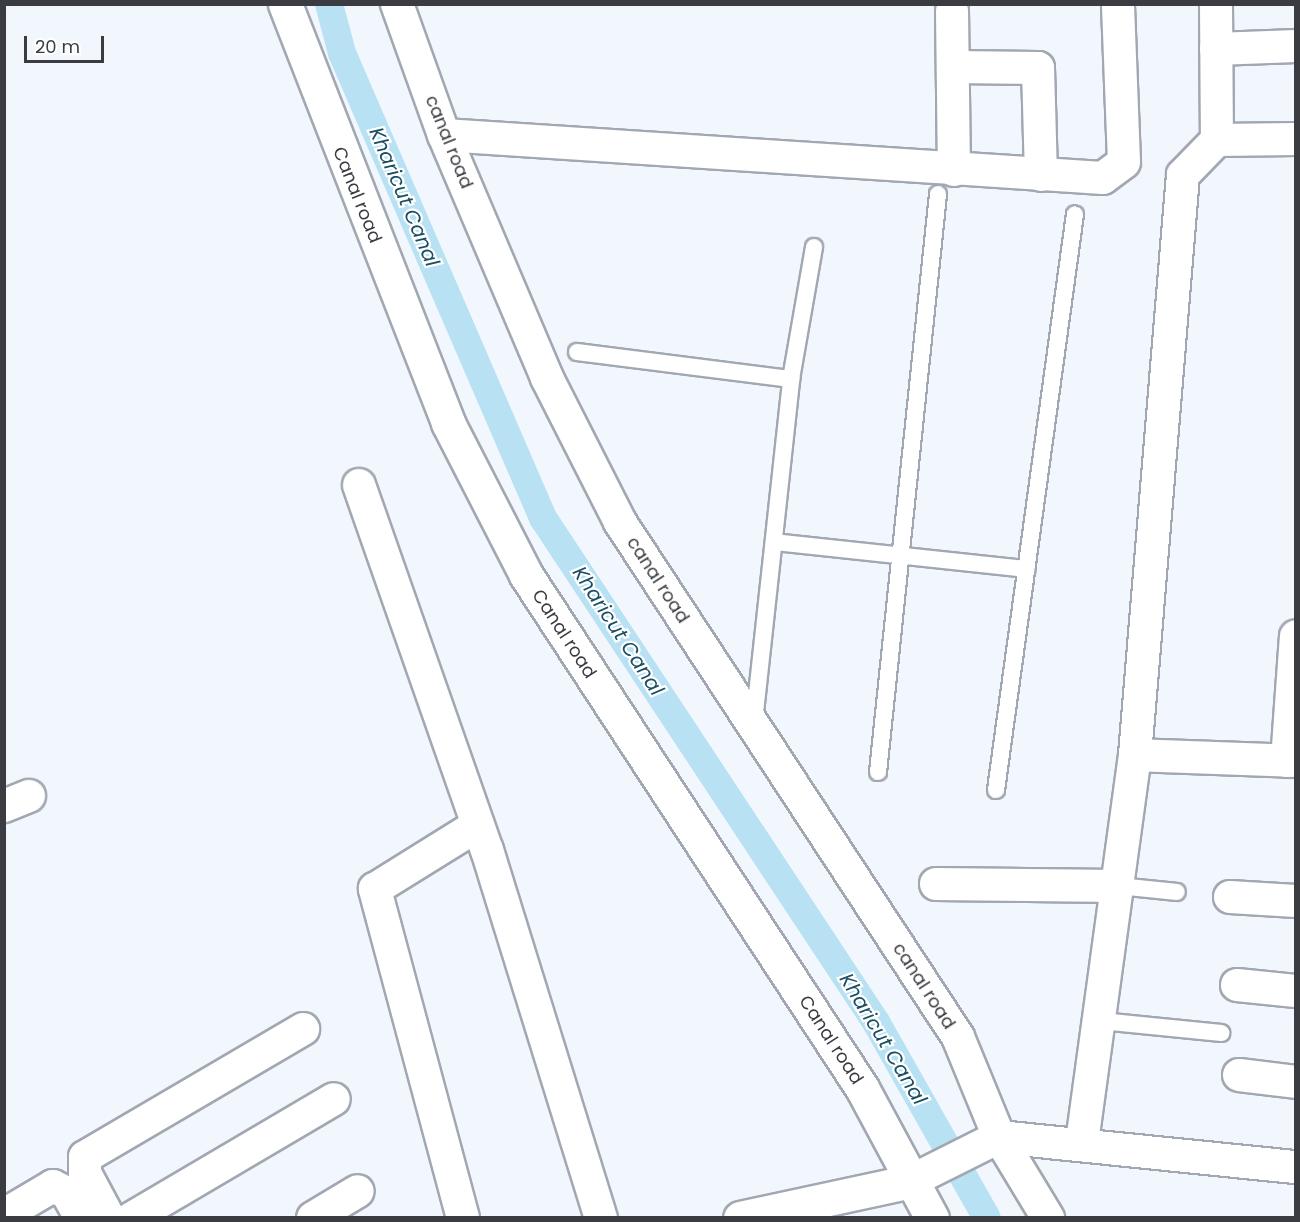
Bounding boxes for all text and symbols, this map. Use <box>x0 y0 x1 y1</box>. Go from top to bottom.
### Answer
scale bar <box>27 24 106 62</box>
text: 20 m <box>35 34 80 59</box>
street label: canal road <box>421 92 477 192</box>
water label: Kharicut Canal <box>364 124 444 270</box>
street label: Canal road <box>328 144 386 246</box>
street label: canal road <box>622 533 694 627</box>
water label: Kharicut Canal <box>567 562 669 700</box>
street label: Canal road <box>527 586 601 682</box>
street label: canal road <box>888 939 960 1033</box>
water label: Kharicut Canal <box>834 969 932 1109</box>
street label: Canal road <box>794 992 868 1088</box>

